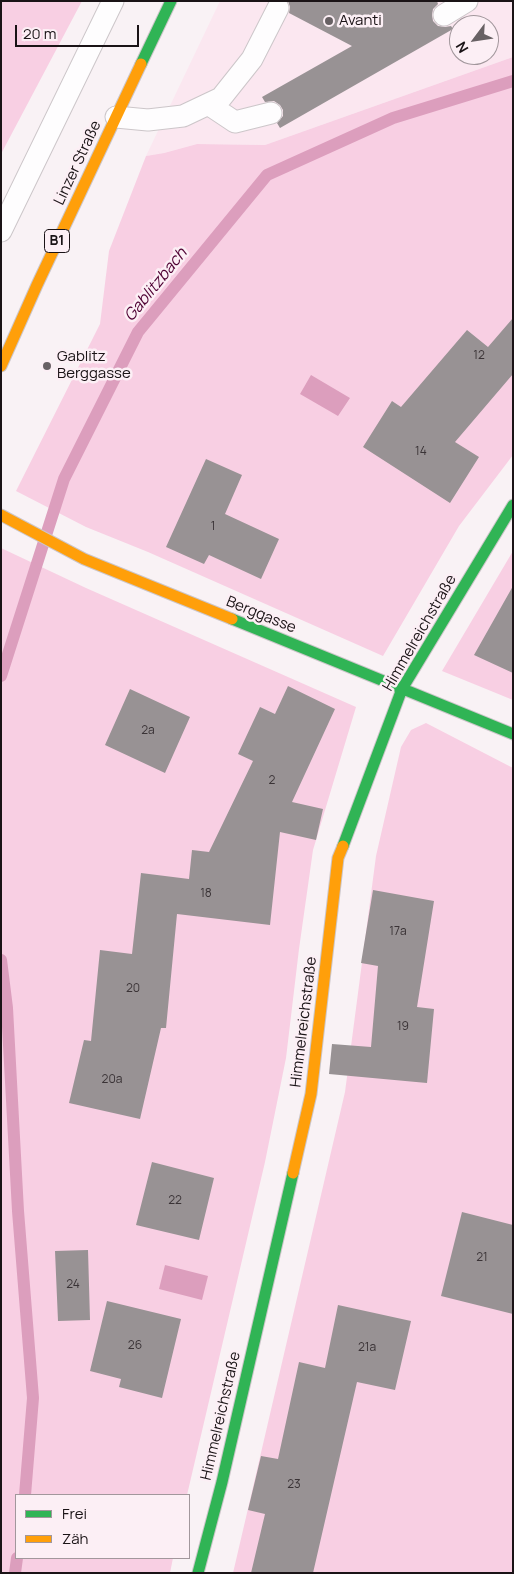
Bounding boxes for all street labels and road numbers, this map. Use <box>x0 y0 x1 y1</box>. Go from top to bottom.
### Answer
street label: Linzer Straße <box>51 118 105 208</box>
road number: B1 <box>44 230 70 252</box>
street label: Himmelreichstraße <box>379 572 461 694</box>
street label: Berggasse <box>223 593 299 637</box>
street label: Himmelreichstraße <box>287 956 321 1088</box>
street label: Himmelreichstraße <box>197 1350 245 1482</box>

